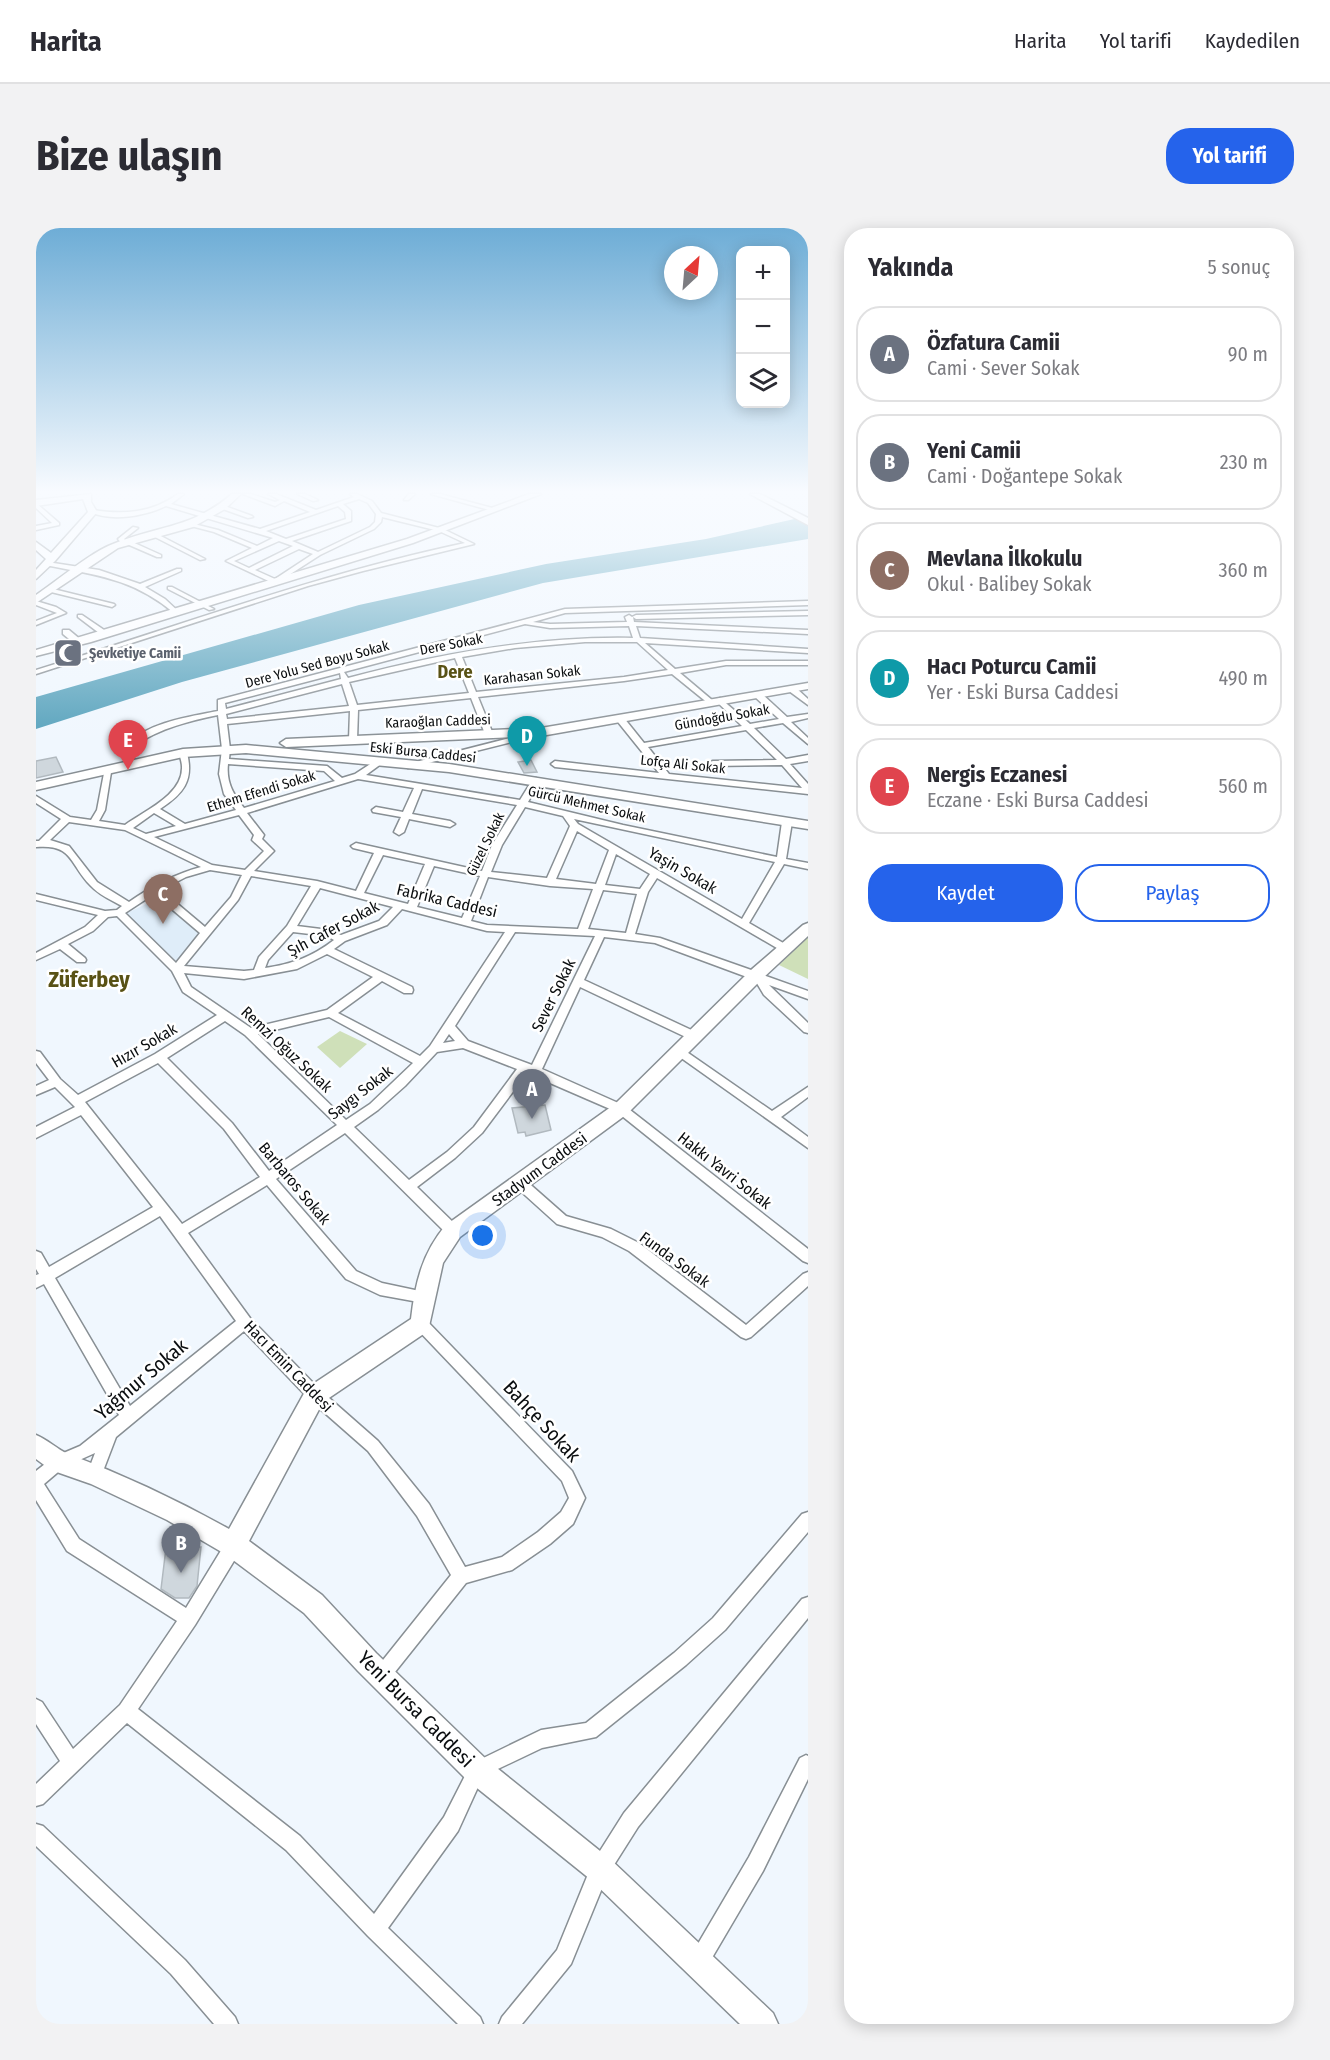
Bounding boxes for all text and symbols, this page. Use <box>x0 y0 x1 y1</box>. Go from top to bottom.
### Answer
text: Harita <box>30 25 102 58</box>
text: Harita <box>1014 28 1067 54</box>
text: Yol tarifi <box>1100 28 1172 54</box>
text: Kaydedilen <box>1205 28 1300 54</box>
button: Yol tarifi <box>1166 128 1294 184</box>
text: Bize ulaşın <box>36 131 223 181</box>
north arrow <box>664 246 718 300</box>
map controls <box>736 246 790 408</box>
button: + <box>736 246 790 300</box>
text: Yakında <box>868 252 953 283</box>
text: 5 sonuç <box>1208 255 1270 279</box>
button: − <box>736 300 790 354</box>
text: Özfatura Camii <box>927 329 1060 356</box>
text: A <box>884 342 895 366</box>
text: 90 m <box>1228 342 1268 366</box>
button: layers <box>736 354 790 408</box>
text: Cami · Sever Sokak <box>927 356 1080 380</box>
text: Yeni Camii <box>927 437 1021 464</box>
text: B <box>884 450 895 474</box>
text: 230 m <box>1220 450 1268 474</box>
text: Cami · Doğantepe Sokak <box>927 464 1122 488</box>
text: Mevlana İlkokulu <box>927 545 1082 572</box>
text: C <box>884 558 895 582</box>
text: 360 m <box>1219 558 1268 582</box>
text: Okul · Balibey Sokak <box>927 572 1092 596</box>
street label: Dere Sokak <box>418 630 484 659</box>
mosque icon: Şevketiye Camii <box>52 637 84 669</box>
street label: Dere Yolu Sed Boyu Sokak <box>243 637 391 692</box>
place label: Şevketiye Camii <box>89 645 181 663</box>
text: Hacı Poturcu Camii <box>927 653 1097 680</box>
district label: Dere <box>437 661 473 683</box>
street label: Karahasan Sokak <box>483 662 582 689</box>
text: D <box>884 666 895 690</box>
text: 490 m <box>1218 666 1268 690</box>
text: Yer · Eski Bursa Caddesi <box>927 680 1119 704</box>
street label: Gündoğdu Sokak <box>673 701 771 734</box>
street label: Karaoğlan Caddesi <box>385 711 491 732</box>
pin: D <box>508 716 546 766</box>
pin: E <box>108 720 148 770</box>
street label: Eski Bursa Caddesi <box>369 738 477 767</box>
street label: Lofça Ali Sokak <box>640 752 727 777</box>
text: Nergis Eczanesi <box>927 761 1068 788</box>
street label: Ethem Efendi Sokak <box>205 767 318 816</box>
text: E <box>885 774 894 798</box>
text: 560 m <box>1218 774 1268 798</box>
street label: Gürcü Mehmet Sokak <box>526 783 648 826</box>
text: Eczane · Eski Bursa Caddesi <box>927 788 1149 812</box>
street label: Güzel Sokak <box>463 809 508 879</box>
street label: Yaşin Sokak <box>645 843 721 898</box>
button: Kaydet <box>868 864 1063 922</box>
button: Paylaş <box>1075 864 1270 922</box>
pin: C <box>144 874 182 924</box>
street label: Fabrika Caddesi <box>395 880 499 921</box>
street label: Şıh Cafer Sokak <box>284 896 383 960</box>
street label: Sever Sokak <box>528 955 580 1035</box>
district label: Züferbey <box>48 966 130 993</box>
street label: Remzi Oğuz Sokak <box>237 1002 337 1097</box>
street label: Hızır Sokak <box>108 1019 181 1072</box>
street label: Saygı Sokak <box>324 1061 397 1124</box>
pin: A <box>512 1070 552 1119</box>
street label: Hakkı Yavri Sokak <box>674 1128 776 1213</box>
street label: Stadyum Caddesi <box>488 1129 590 1210</box>
street label: Barbaros Sokak <box>255 1138 335 1229</box>
your location <box>468 1221 497 1250</box>
street label: Funda Sokak <box>636 1228 714 1292</box>
street label: Hacı Emin Caddesi <box>240 1317 337 1416</box>
street label: Yağmur Sokak <box>90 1333 193 1425</box>
street label: Bahçe Sokak <box>498 1375 586 1467</box>
pin: B <box>162 1524 200 1573</box>
street label: Yeni Bursa Caddesi <box>353 1646 479 1772</box>

